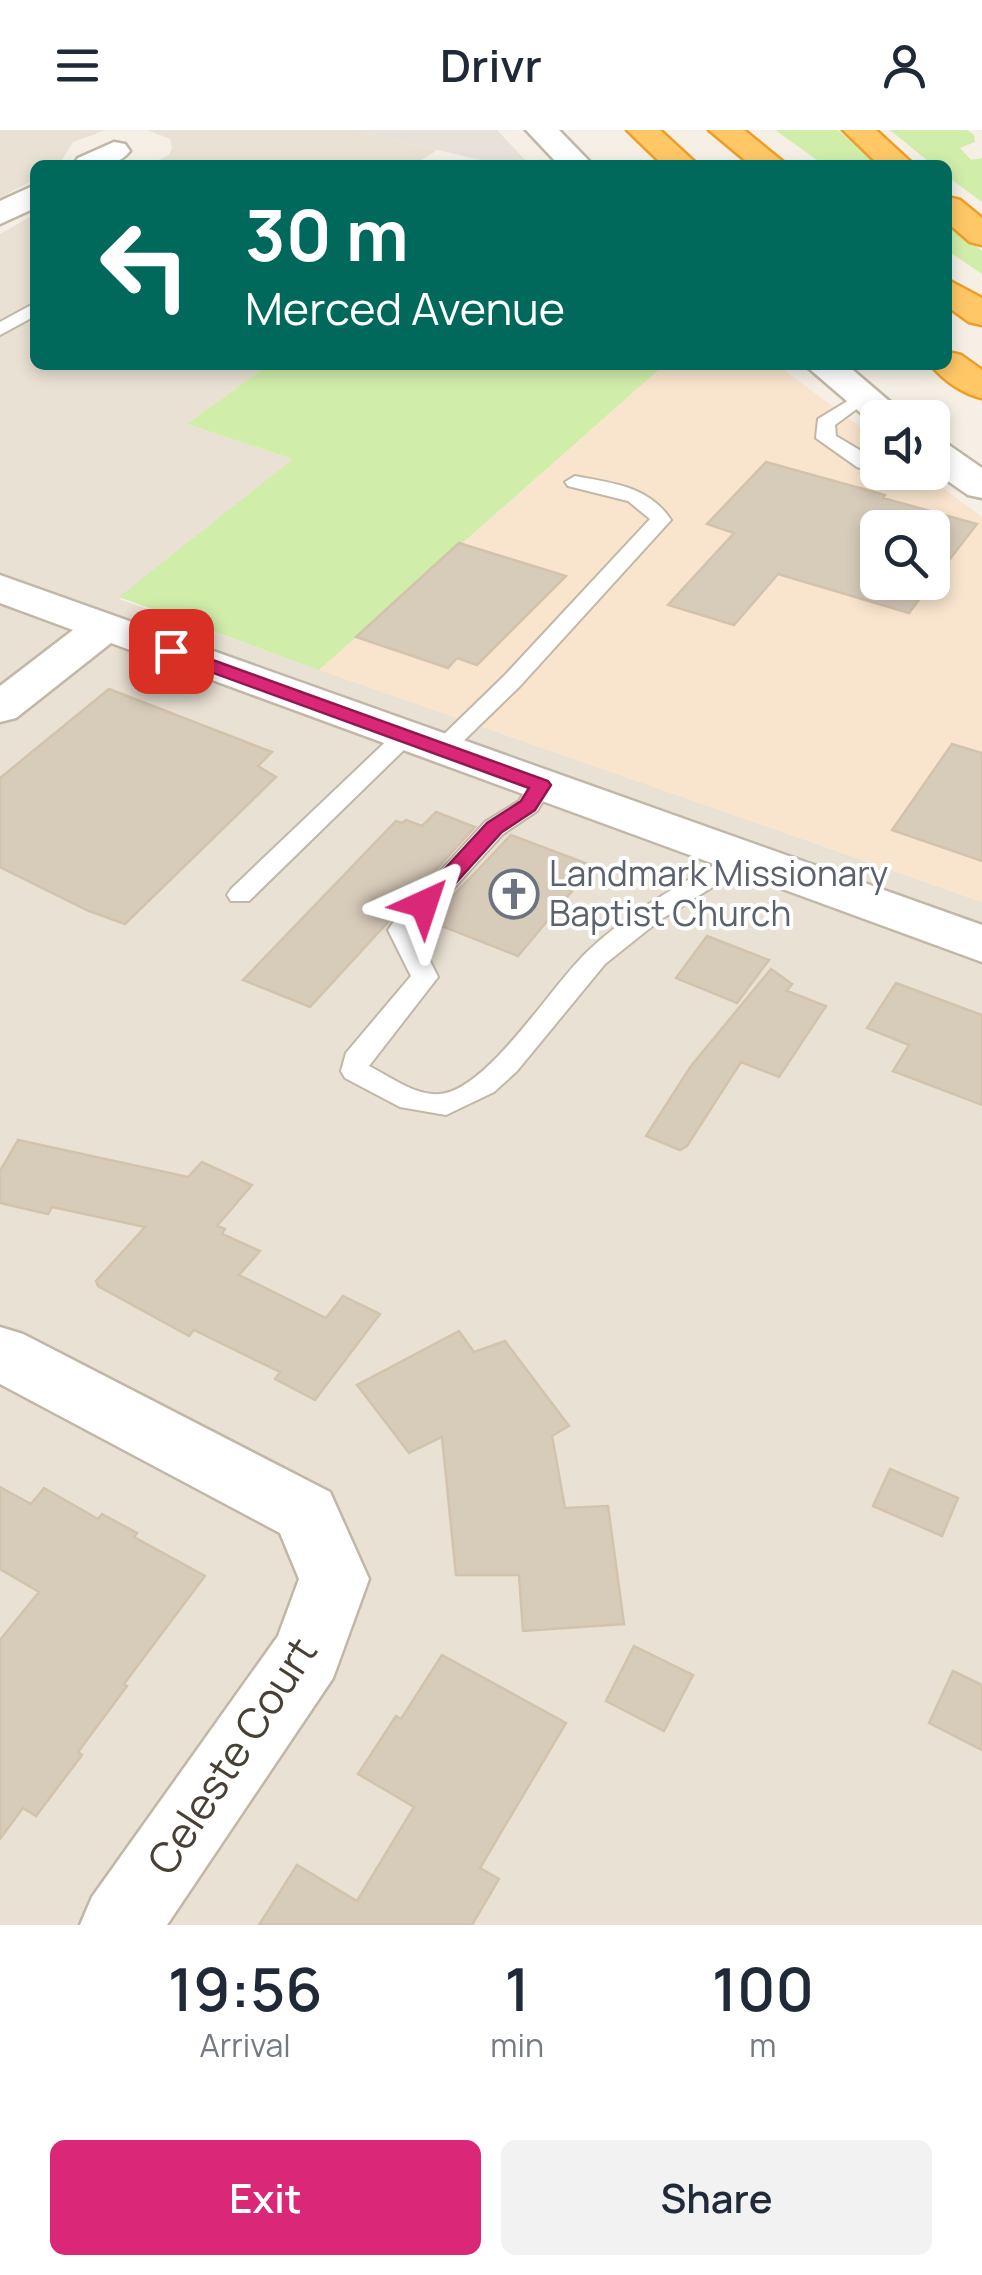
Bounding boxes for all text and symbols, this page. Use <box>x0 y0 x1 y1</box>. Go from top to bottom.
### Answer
text: Drivr <box>440 34 542 96</box>
icon: menu <box>50 38 105 93</box>
icon: person <box>877 38 932 93</box>
text: 30 m <box>245 186 409 282</box>
icon: left <box>80 200 210 330</box>
text: Merced Avenue <box>245 277 565 339</box>
map controls <box>860 400 950 600</box>
button: sound <box>860 400 950 490</box>
button: search <box>860 510 950 600</box>
pin <box>129 609 214 694</box>
icon: arrive <box>144 624 199 679</box>
place label: Landmark Missionary Baptist Church <box>549 849 888 937</box>
position arrow <box>372 852 476 956</box>
church icon: Landmark Missionary Baptist Church <box>488 868 540 920</box>
street label: Celeste Court <box>133 1626 329 1885</box>
text: 19:56 <box>168 1947 322 2029</box>
text: 1 <box>504 1947 530 2029</box>
text: 100 <box>712 1947 814 2029</box>
text: Arrival <box>199 2023 291 2067</box>
text: min <box>490 2023 544 2067</box>
text: m <box>749 2023 777 2067</box>
button: Exit <box>50 2140 481 2255</box>
button: Share <box>501 2140 932 2255</box>

